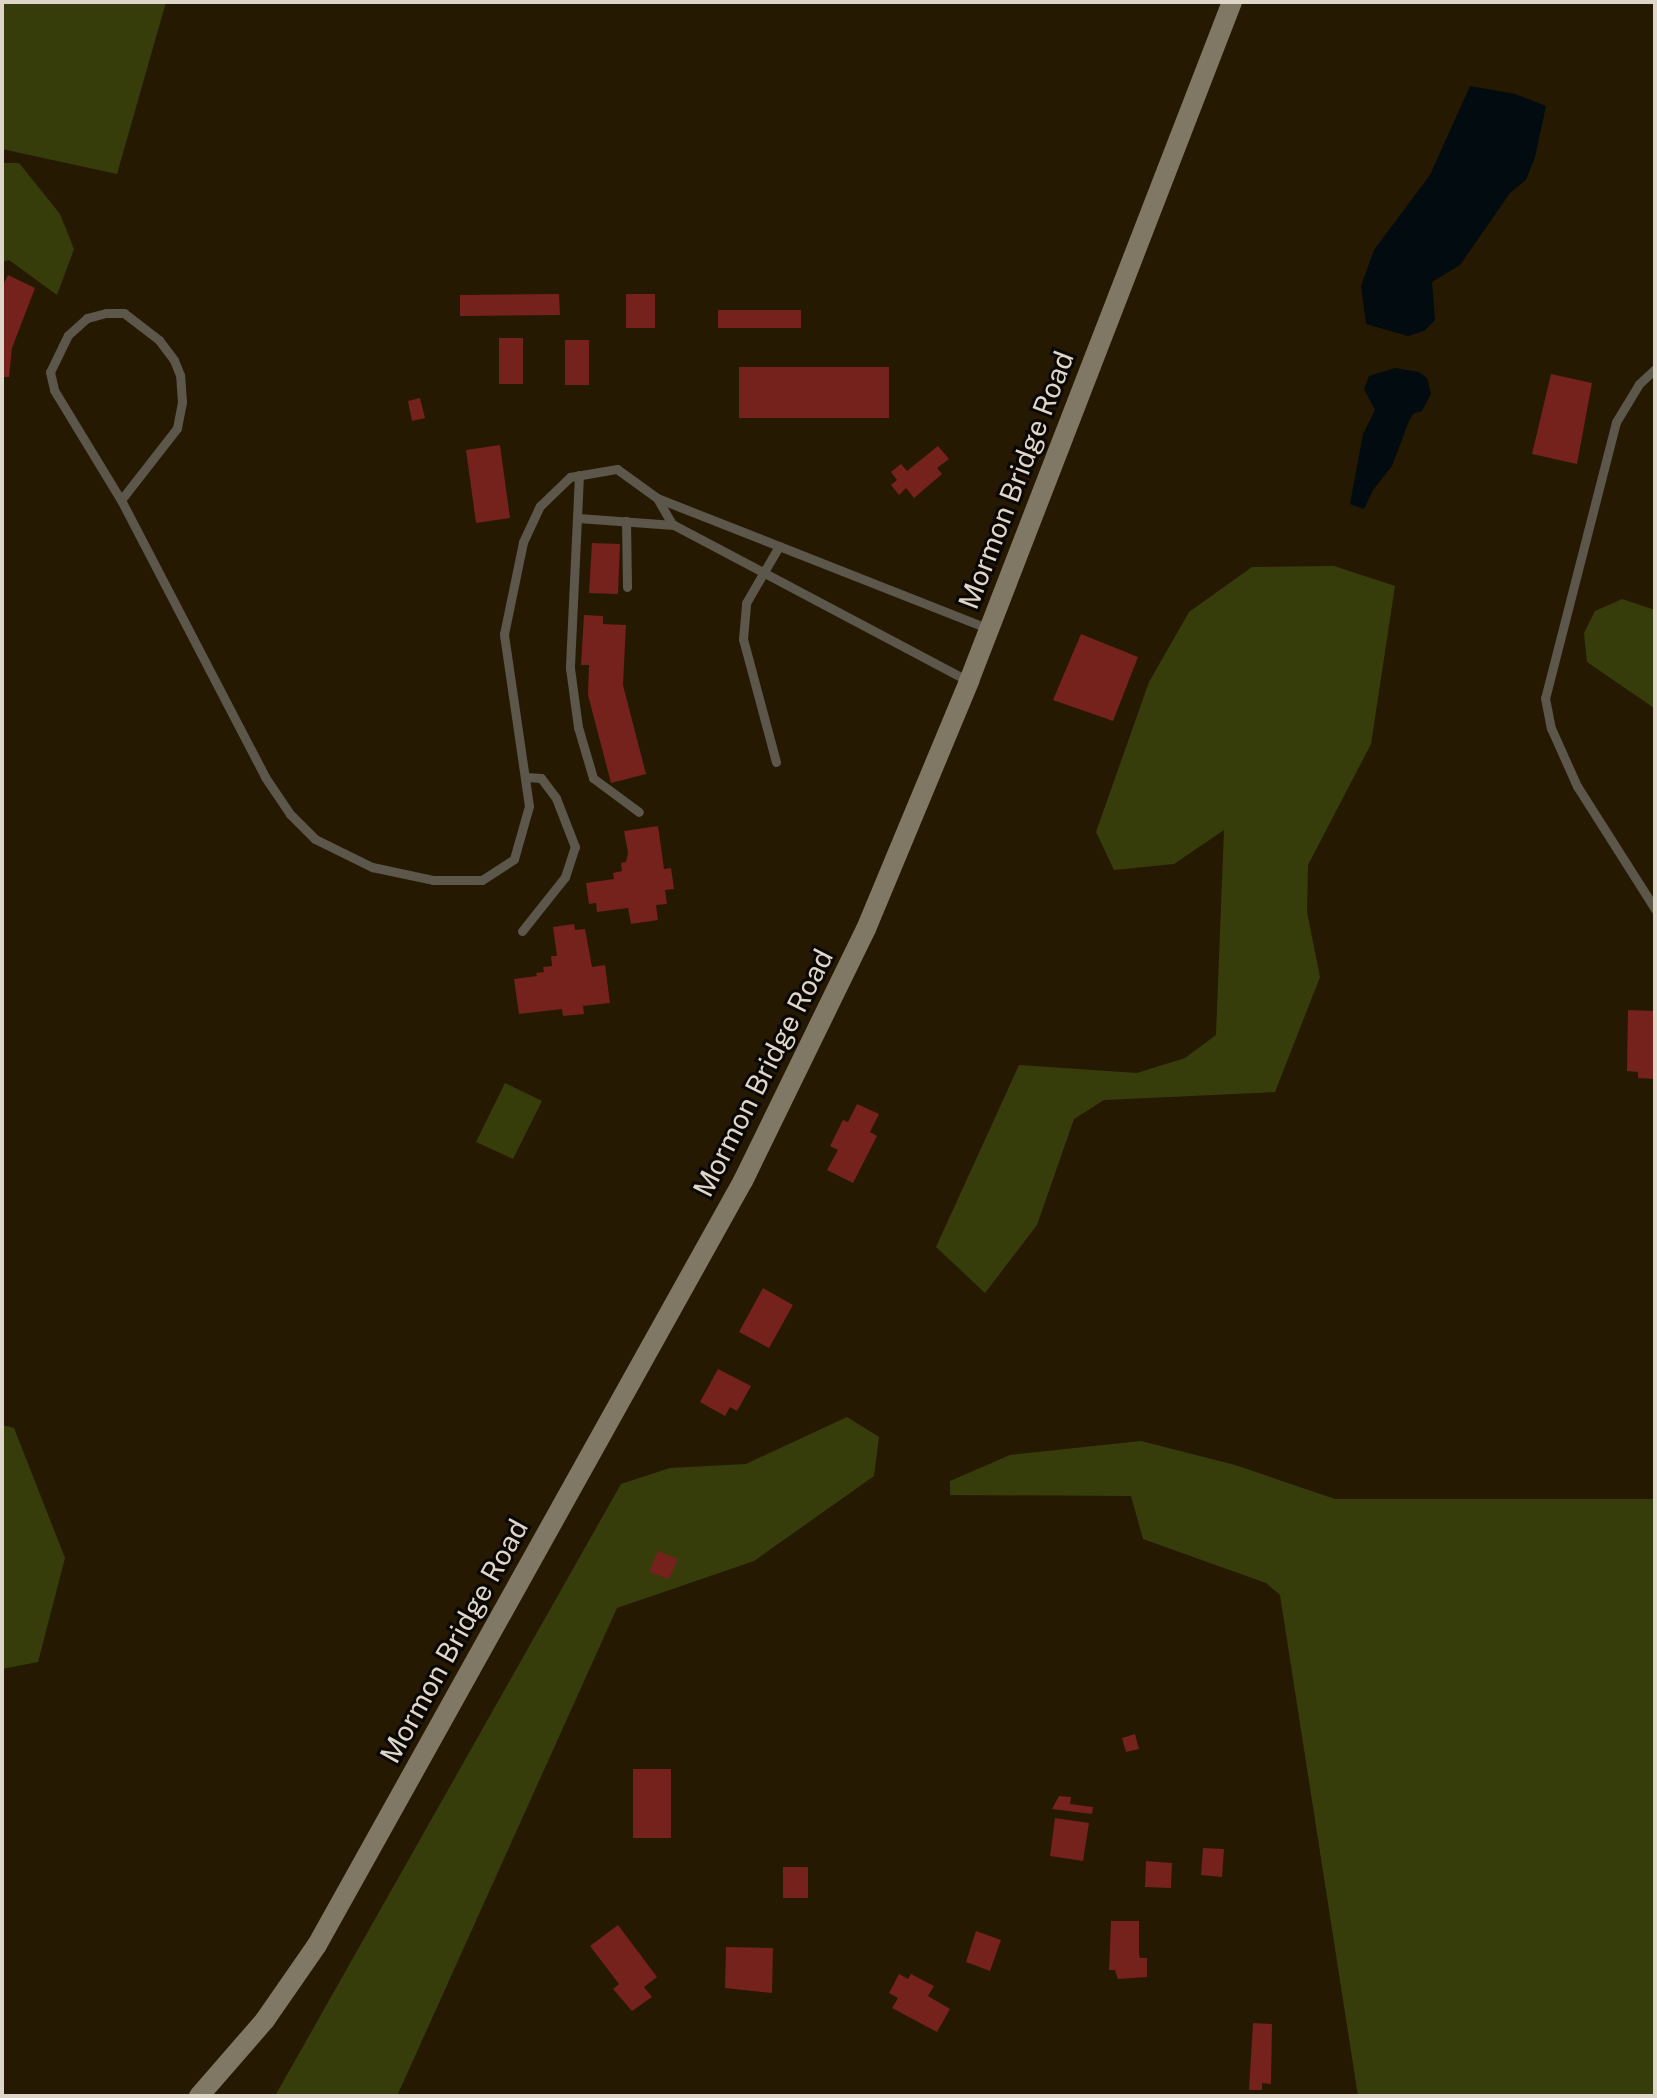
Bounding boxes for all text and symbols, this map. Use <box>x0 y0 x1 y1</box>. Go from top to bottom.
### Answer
street label: Mormon Bridge Road <box>951 346 1081 614</box>
street label: Mormon Bridge Road <box>686 943 840 1203</box>
street label: Mormon Bridge Road <box>373 1513 535 1769</box>

